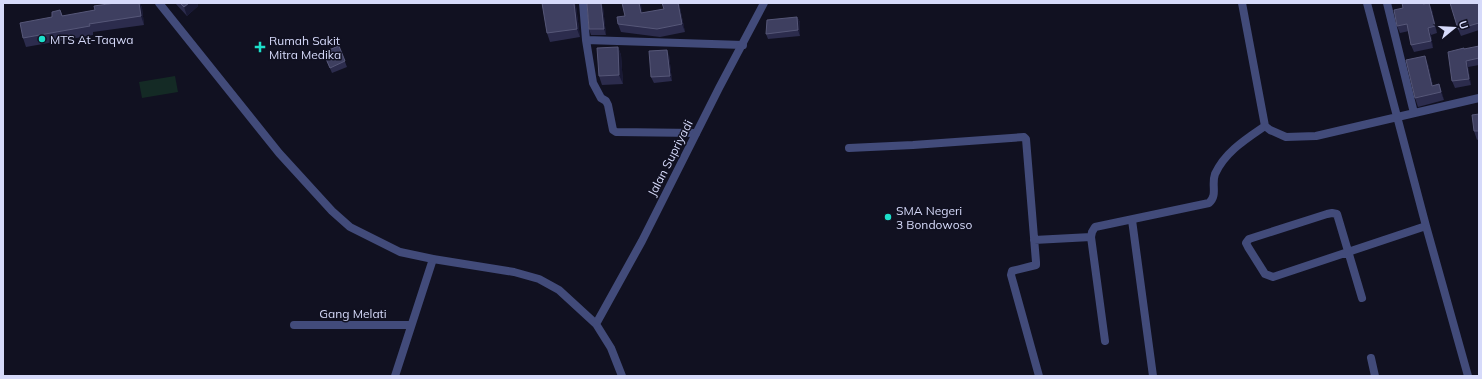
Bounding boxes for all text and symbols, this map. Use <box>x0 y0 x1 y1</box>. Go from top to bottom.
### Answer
north arrow <box>1434 8 1474 48</box>
text: U <box>1456 19 1471 31</box>
place label: MTS At-Taqwa <box>50 32 133 47</box>
place label: Rumah Sakit Mitra Medika <box>269 33 341 62</box>
marker: MTS At-Taqwa <box>37 34 47 44</box>
marker: Rumah Sakit Mitra Medika <box>254 41 266 53</box>
street label: Jalan Supriyadi <box>644 117 696 199</box>
place label: SMA Negeri 3 Bondowoso <box>896 203 972 232</box>
marker: SMA Negeri 3 Bondowoso <box>883 212 893 222</box>
street label: Gang Melati <box>319 306 387 321</box>

